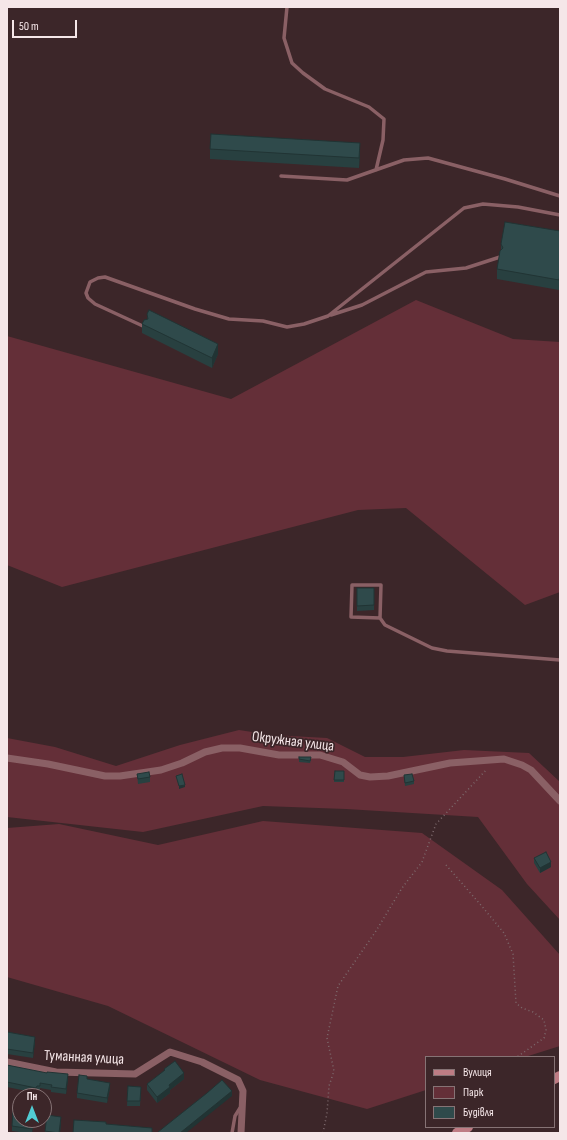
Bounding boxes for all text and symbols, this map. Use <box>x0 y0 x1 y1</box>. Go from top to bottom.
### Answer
scale bar <box>14 12 79 38</box>
text: 50 m <box>19 19 39 34</box>
street label: Окружная улица <box>251 728 335 756</box>
street label: Туманная улица <box>44 1047 124 1069</box>
legend <box>425 1056 555 1128</box>
text: Вулиця <box>463 1065 492 1080</box>
text: Парк <box>463 1085 483 1100</box>
north arrow <box>12 1088 52 1128</box>
text: Пн <box>27 1090 37 1103</box>
text: Будівля <box>463 1105 494 1120</box>

